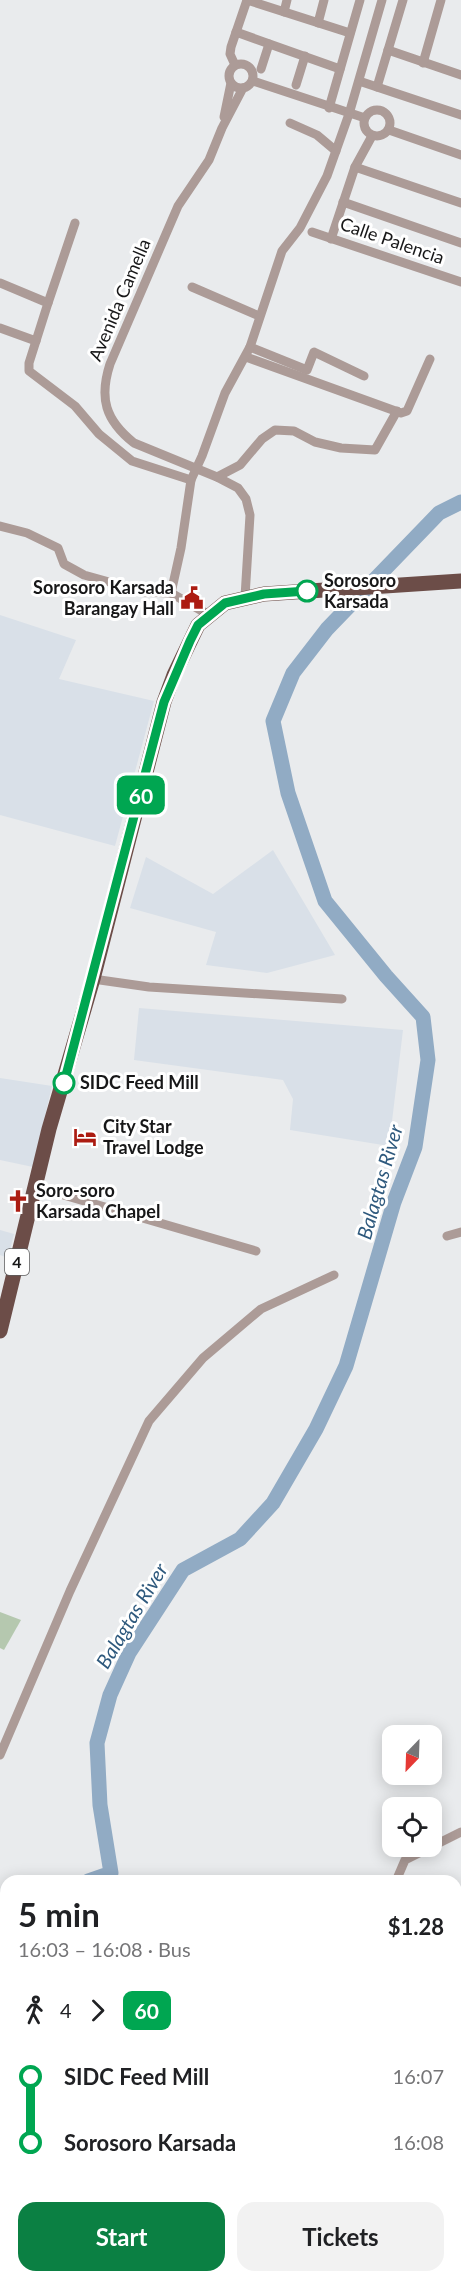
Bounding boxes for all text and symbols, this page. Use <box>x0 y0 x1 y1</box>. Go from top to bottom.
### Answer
street label: Calle Palencia <box>337 212 447 268</box>
street label: Avenida Camella <box>83 235 155 364</box>
place label: Sorosoro Karsada <box>324 569 396 612</box>
place label: Sorosoro Karsada Barangay Hall <box>33 576 174 619</box>
marker: Sorosoro Karsada <box>296 580 318 602</box>
public building icon: Sorosoro Karsada Barangay Hall <box>179 585 205 611</box>
line badge: 60 <box>114 776 168 814</box>
text: 60 <box>129 783 153 808</box>
place label: SIDC Feed Mill <box>80 1071 199 1093</box>
marker: SIDC Feed Mill <box>53 1072 75 1094</box>
place label: City Star Travel Lodge <box>103 1115 204 1158</box>
water label: Balagtas River <box>351 1120 407 1242</box>
hotel icon: City Star Travel Lodge <box>72 1124 98 1150</box>
place label: Soro-soro Karsada Chapel <box>36 1179 160 1222</box>
church icon: Soro-soro Karsada Chapel <box>5 1188 31 1214</box>
road number: 4 <box>5 1249 29 1275</box>
water label: Balagtas River <box>90 1558 172 1672</box>
north arrow <box>382 1725 442 1785</box>
map controls <box>382 1725 442 1857</box>
button: locate <box>382 1797 442 1857</box>
text: 5 min <box>18 1894 100 1934</box>
text: $1.28 <box>388 1913 444 1940</box>
text: 16:03 – 16:08 · Bus <box>18 1937 191 1961</box>
icon: walk <box>18 1994 51 2027</box>
icon: forward <box>81 1994 114 2027</box>
text: 4 <box>60 1998 72 2022</box>
text: 60 <box>135 1998 159 2023</box>
text: SIDC Feed Mill <box>64 2063 209 2090</box>
text: 16:07 <box>393 2064 444 2088</box>
text: Sorosoro Karsada <box>64 2129 236 2156</box>
text: 16:08 <box>393 2130 444 2154</box>
button: Start <box>18 2202 225 2271</box>
button: Tickets <box>237 2202 444 2271</box>

